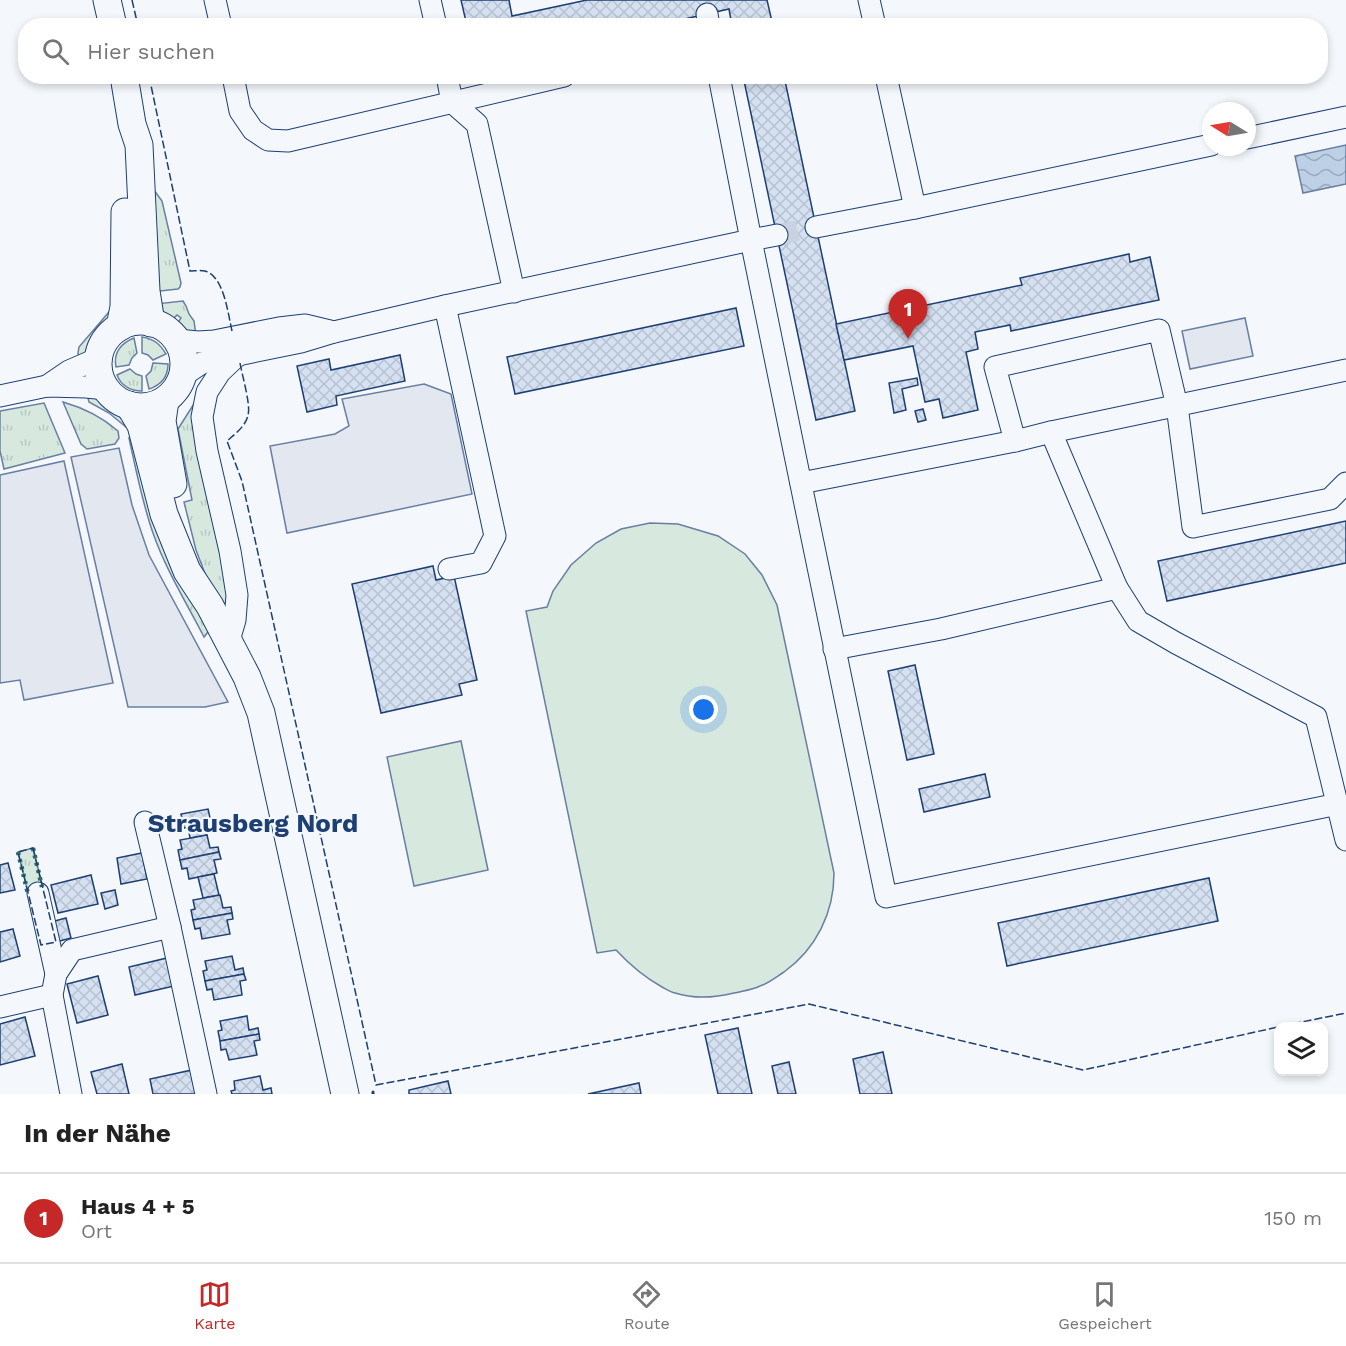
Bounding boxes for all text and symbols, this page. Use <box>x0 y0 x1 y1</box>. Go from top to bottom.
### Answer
search box <box>18 18 1328 84</box>
icon: search <box>39 35 72 68</box>
text: Hier suchen <box>87 39 215 64</box>
north arrow <box>1202 102 1256 156</box>
pin: 1 <box>888 290 928 339</box>
your location <box>689 695 718 724</box>
district label: Strausberg Nord <box>148 808 358 838</box>
map controls <box>1274 1022 1328 1076</box>
button: layers <box>1274 1022 1328 1076</box>
text: In der Nähe <box>24 1118 171 1148</box>
text: Haus 4 + 5 <box>81 1194 195 1219</box>
text: 1 <box>39 1206 48 1230</box>
text: 150 m <box>1264 1206 1322 1230</box>
text: Ort <box>81 1219 112 1243</box>
tab: Karte <box>194 1278 236 1333</box>
tab: Route <box>624 1278 670 1333</box>
tab: Gespeichert <box>1058 1278 1152 1333</box>

